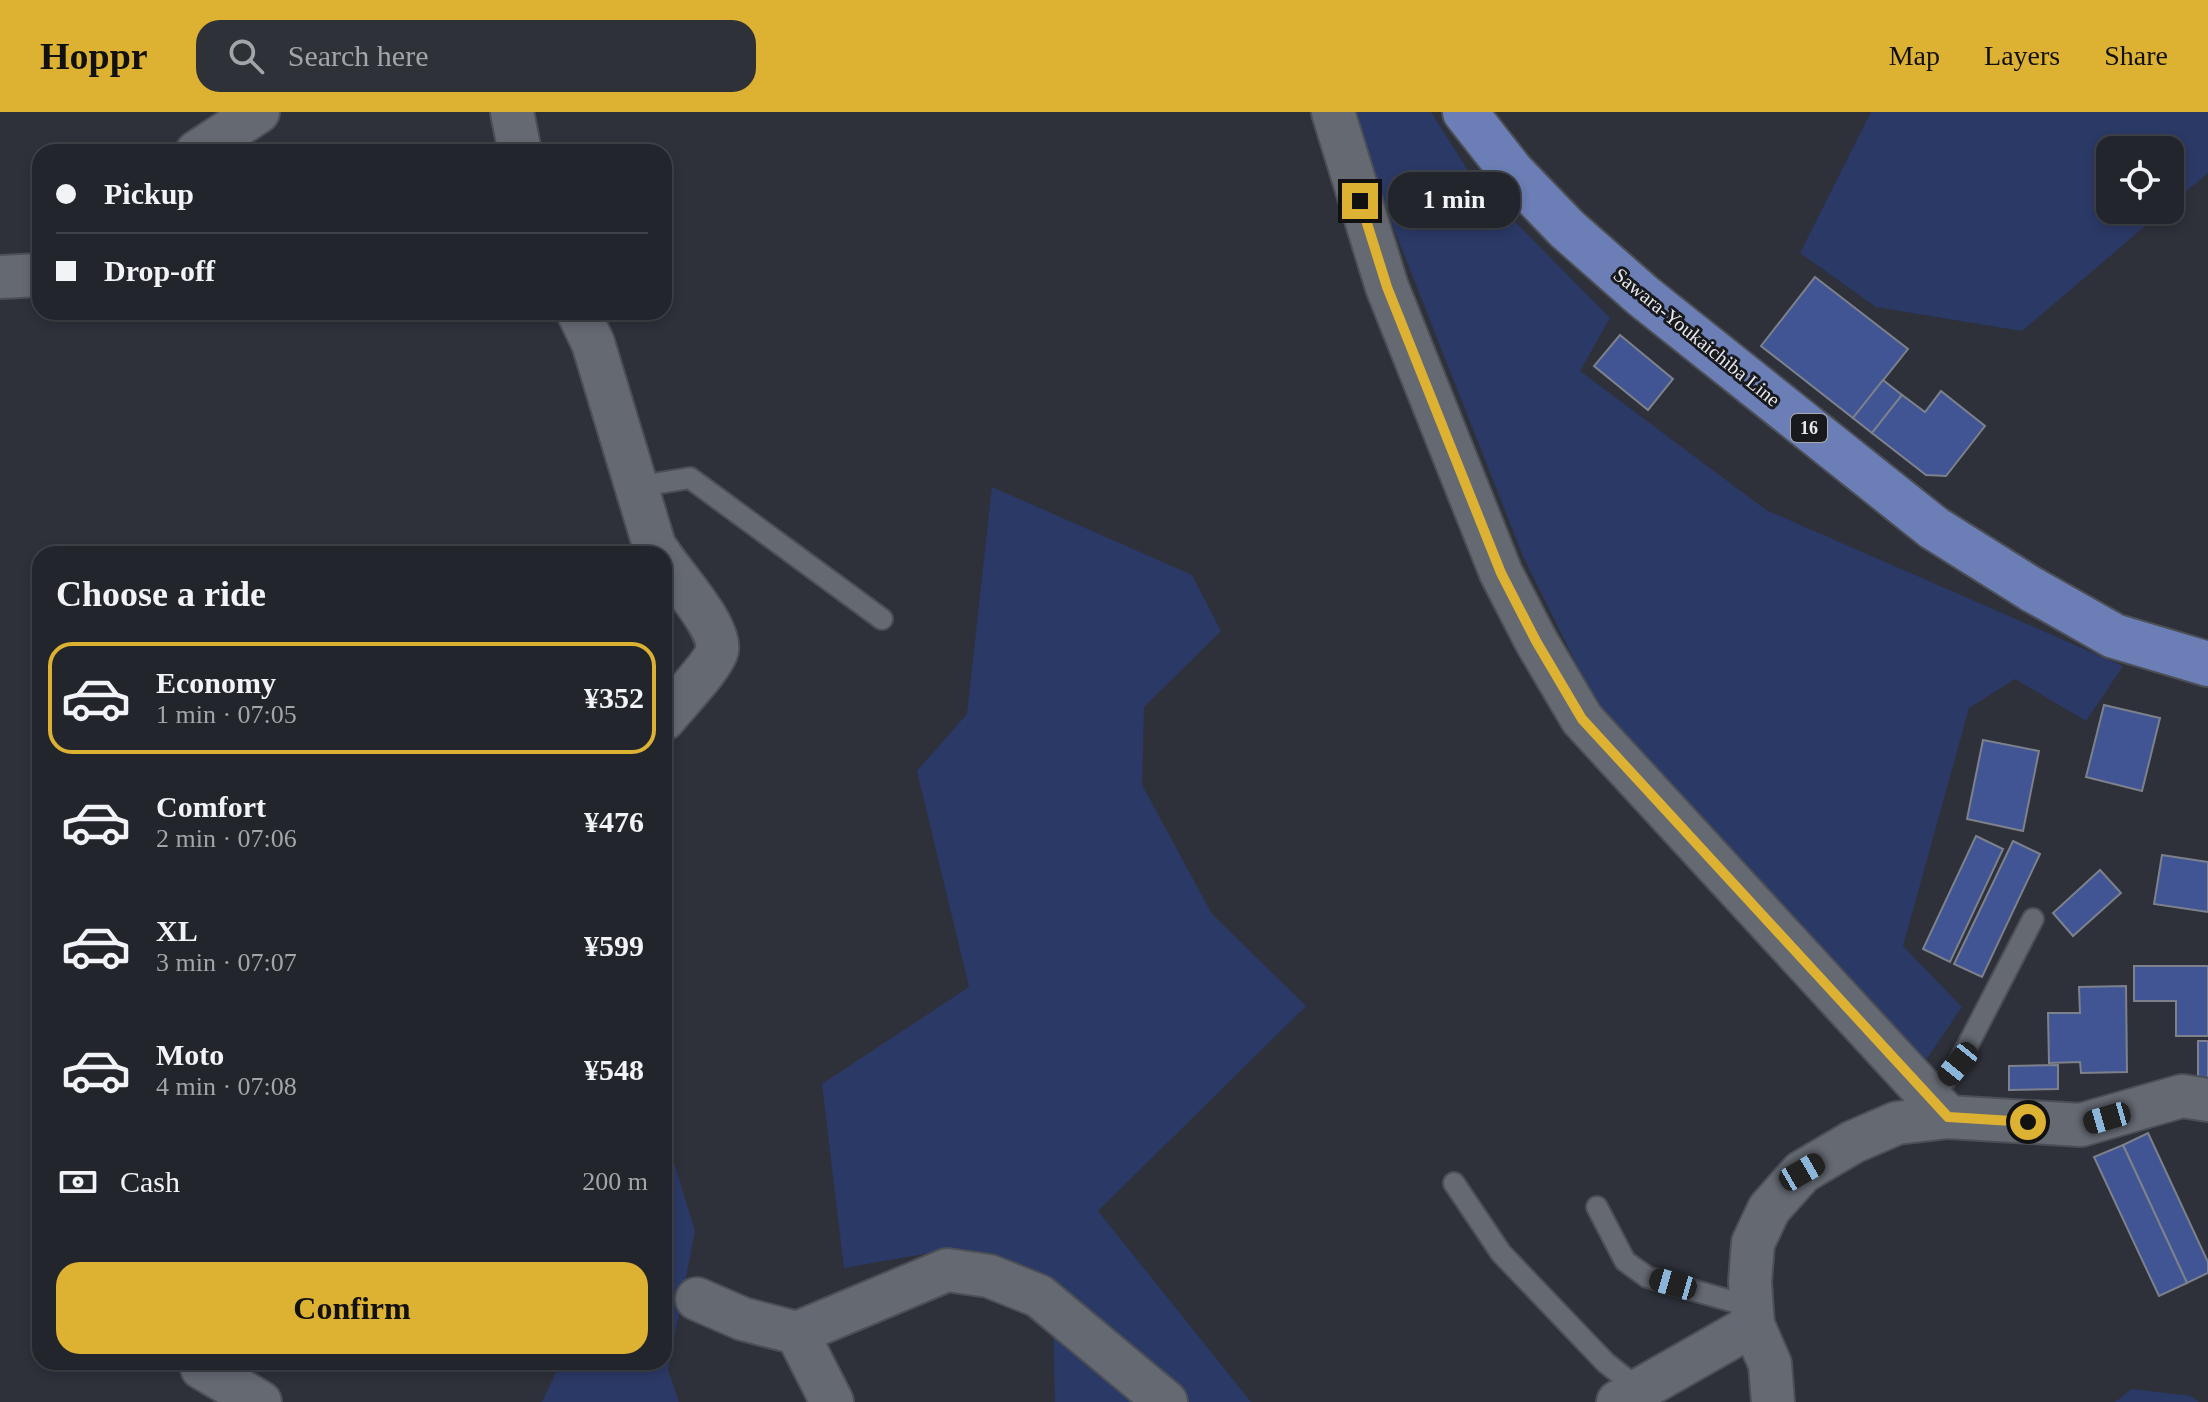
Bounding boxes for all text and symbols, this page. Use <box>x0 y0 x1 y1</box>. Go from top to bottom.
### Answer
search box <box>196 20 756 92</box>
icon: search <box>224 34 268 78</box>
text: Hoppr <box>40 35 148 77</box>
text: Search here <box>288 39 428 72</box>
text: Map <box>1889 40 1940 71</box>
text: Layers <box>1984 40 2060 71</box>
text: Share <box>2104 40 2168 71</box>
map controls <box>2096 136 2184 224</box>
button: locate <box>2096 136 2184 224</box>
callout: 1 min <box>1388 173 1520 229</box>
text: Pickup <box>104 177 194 210</box>
route end <box>1342 183 1378 219</box>
text: 1 min <box>1423 185 1485 214</box>
text: Drop-off <box>104 254 215 287</box>
street label: Sawara-Youkaichiba Line <box>1610 263 1785 411</box>
road number: 16 <box>1791 414 1827 442</box>
text: Choose a ride <box>56 574 266 614</box>
icon: car <box>60 662 132 734</box>
text: Economy <box>156 666 276 699</box>
text: ¥352 <box>584 681 644 714</box>
text: 1 min · 07:05 <box>156 700 297 729</box>
icon: car <box>60 786 132 858</box>
text: Comfort <box>156 790 266 823</box>
text: ¥476 <box>584 805 644 838</box>
text: 2 min · 07:06 <box>156 824 297 853</box>
icon: car <box>60 910 132 982</box>
text: XL <box>156 914 198 947</box>
text: ¥599 <box>584 929 644 962</box>
text: 3 min · 07:07 <box>156 948 297 977</box>
icon: car <box>60 1034 132 1106</box>
text: Moto <box>156 1038 224 1071</box>
car <box>1934 1038 1982 1090</box>
text: ¥548 <box>584 1053 644 1086</box>
text: 4 min · 07:08 <box>156 1072 297 1101</box>
car <box>2081 1100 2133 1136</box>
route start <box>2010 1104 2046 1140</box>
car <box>1775 1150 1829 1194</box>
icon: cash <box>56 1160 100 1204</box>
text: Cash <box>120 1165 180 1198</box>
text: 200 m <box>582 1167 648 1196</box>
button: Confirm <box>56 1262 648 1354</box>
car <box>1647 1266 1699 1302</box>

